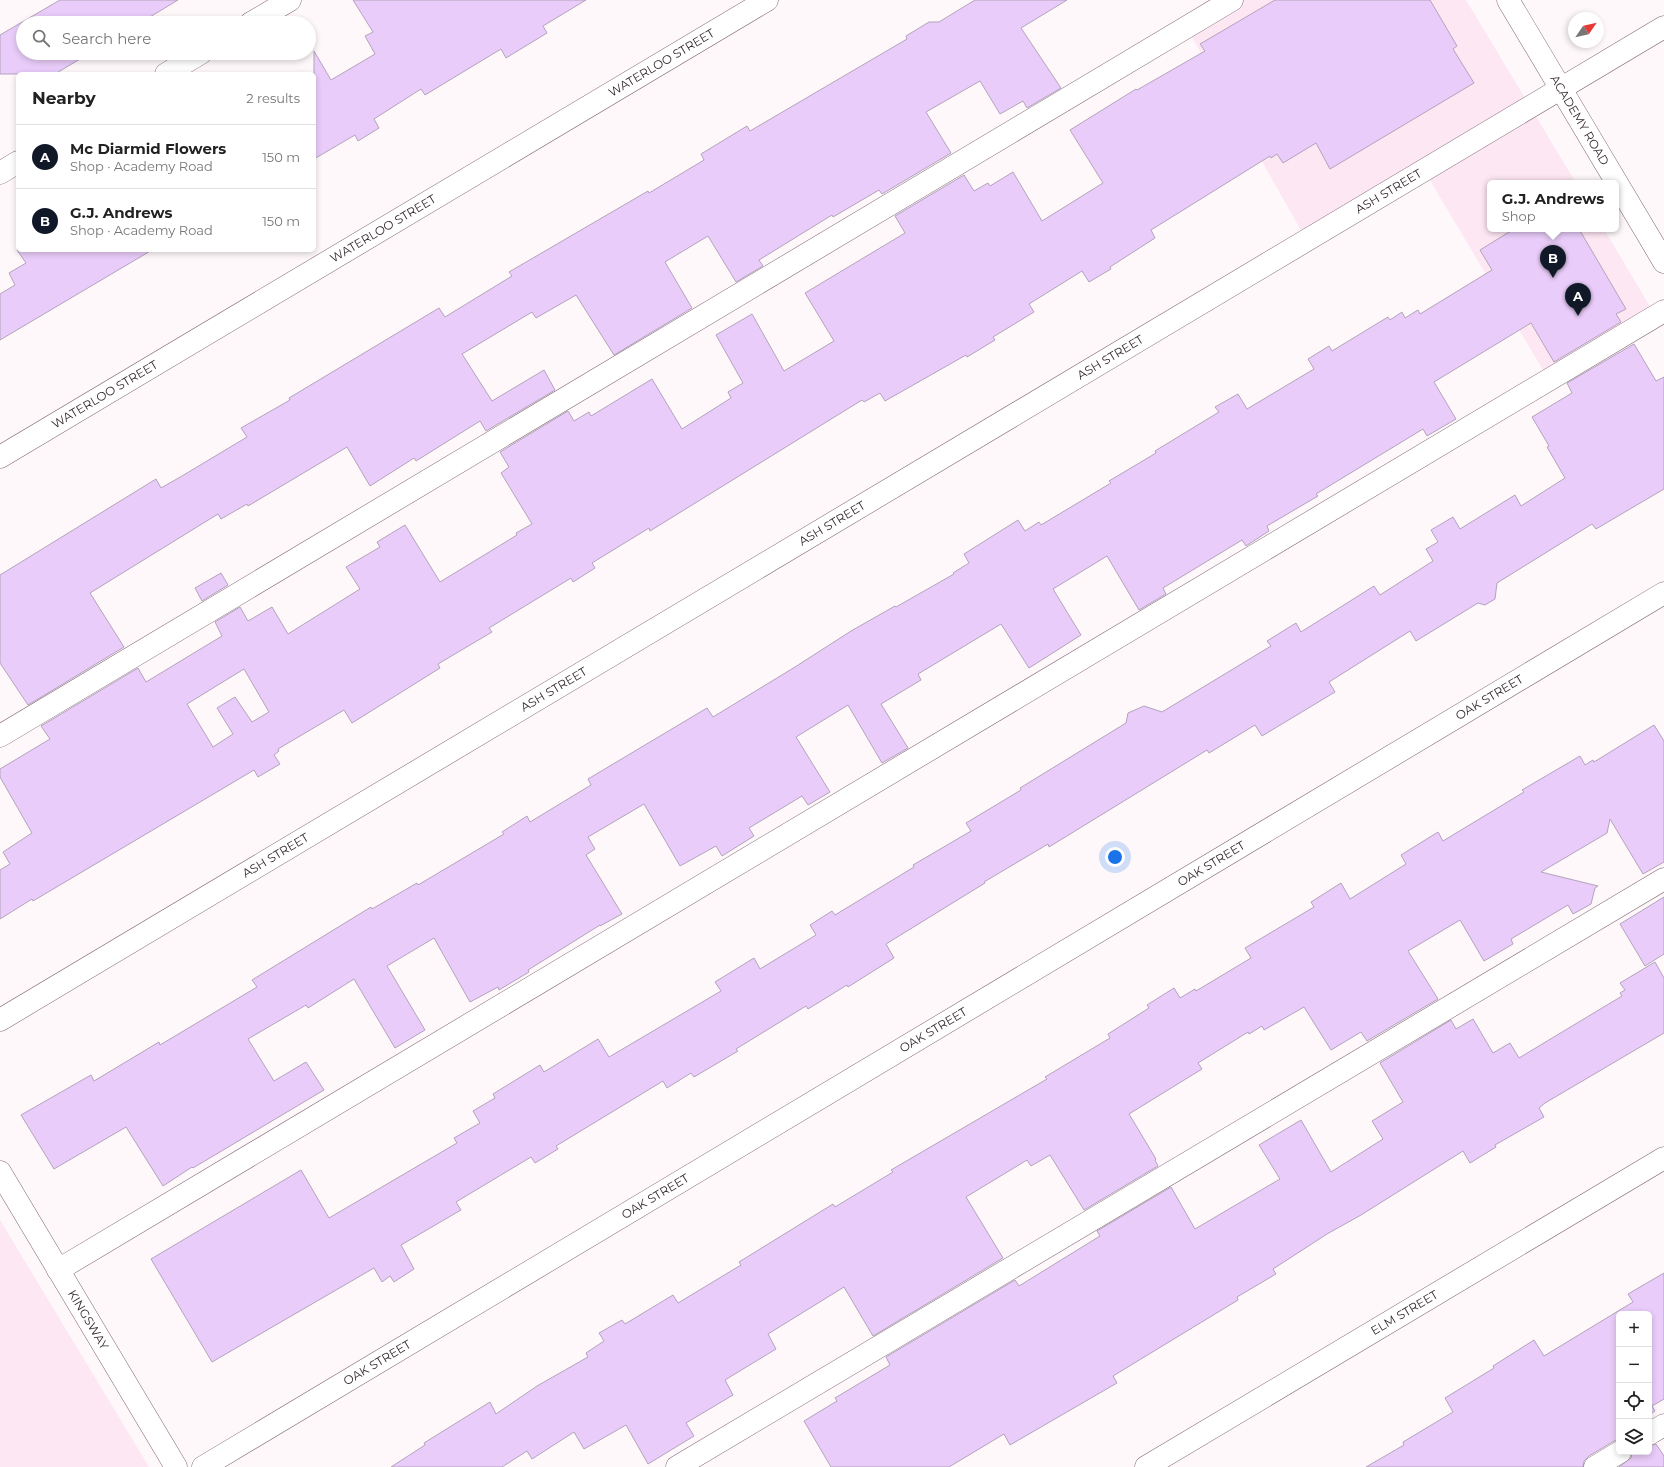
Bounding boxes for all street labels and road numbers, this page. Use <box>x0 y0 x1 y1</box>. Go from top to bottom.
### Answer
street label: WATERLOO STREET <box>606 25 717 100</box>
street label: ACADEMY ROAD <box>1547 72 1613 168</box>
street label: ASH STREET <box>1352 165 1424 217</box>
street label: WATERLOO STREET <box>327 191 439 266</box>
street label: ASH STREET <box>1074 331 1146 383</box>
street label: WATERLOO STREET <box>49 357 160 431</box>
street label: ASH STREET <box>796 497 868 549</box>
street label: ASH STREET <box>518 663 590 715</box>
street label: OAK STREET <box>1453 671 1526 723</box>
street label: ASH STREET <box>239 829 311 881</box>
street label: OAK STREET <box>1175 837 1248 889</box>
street label: OAK STREET <box>897 1004 970 1056</box>
street label: OAK STREET <box>619 1170 692 1222</box>
street label: KINGSWAY <box>65 1287 112 1352</box>
street label: ELM STREET <box>1368 1287 1441 1338</box>
street label: OAK STREET <box>340 1336 414 1388</box>

